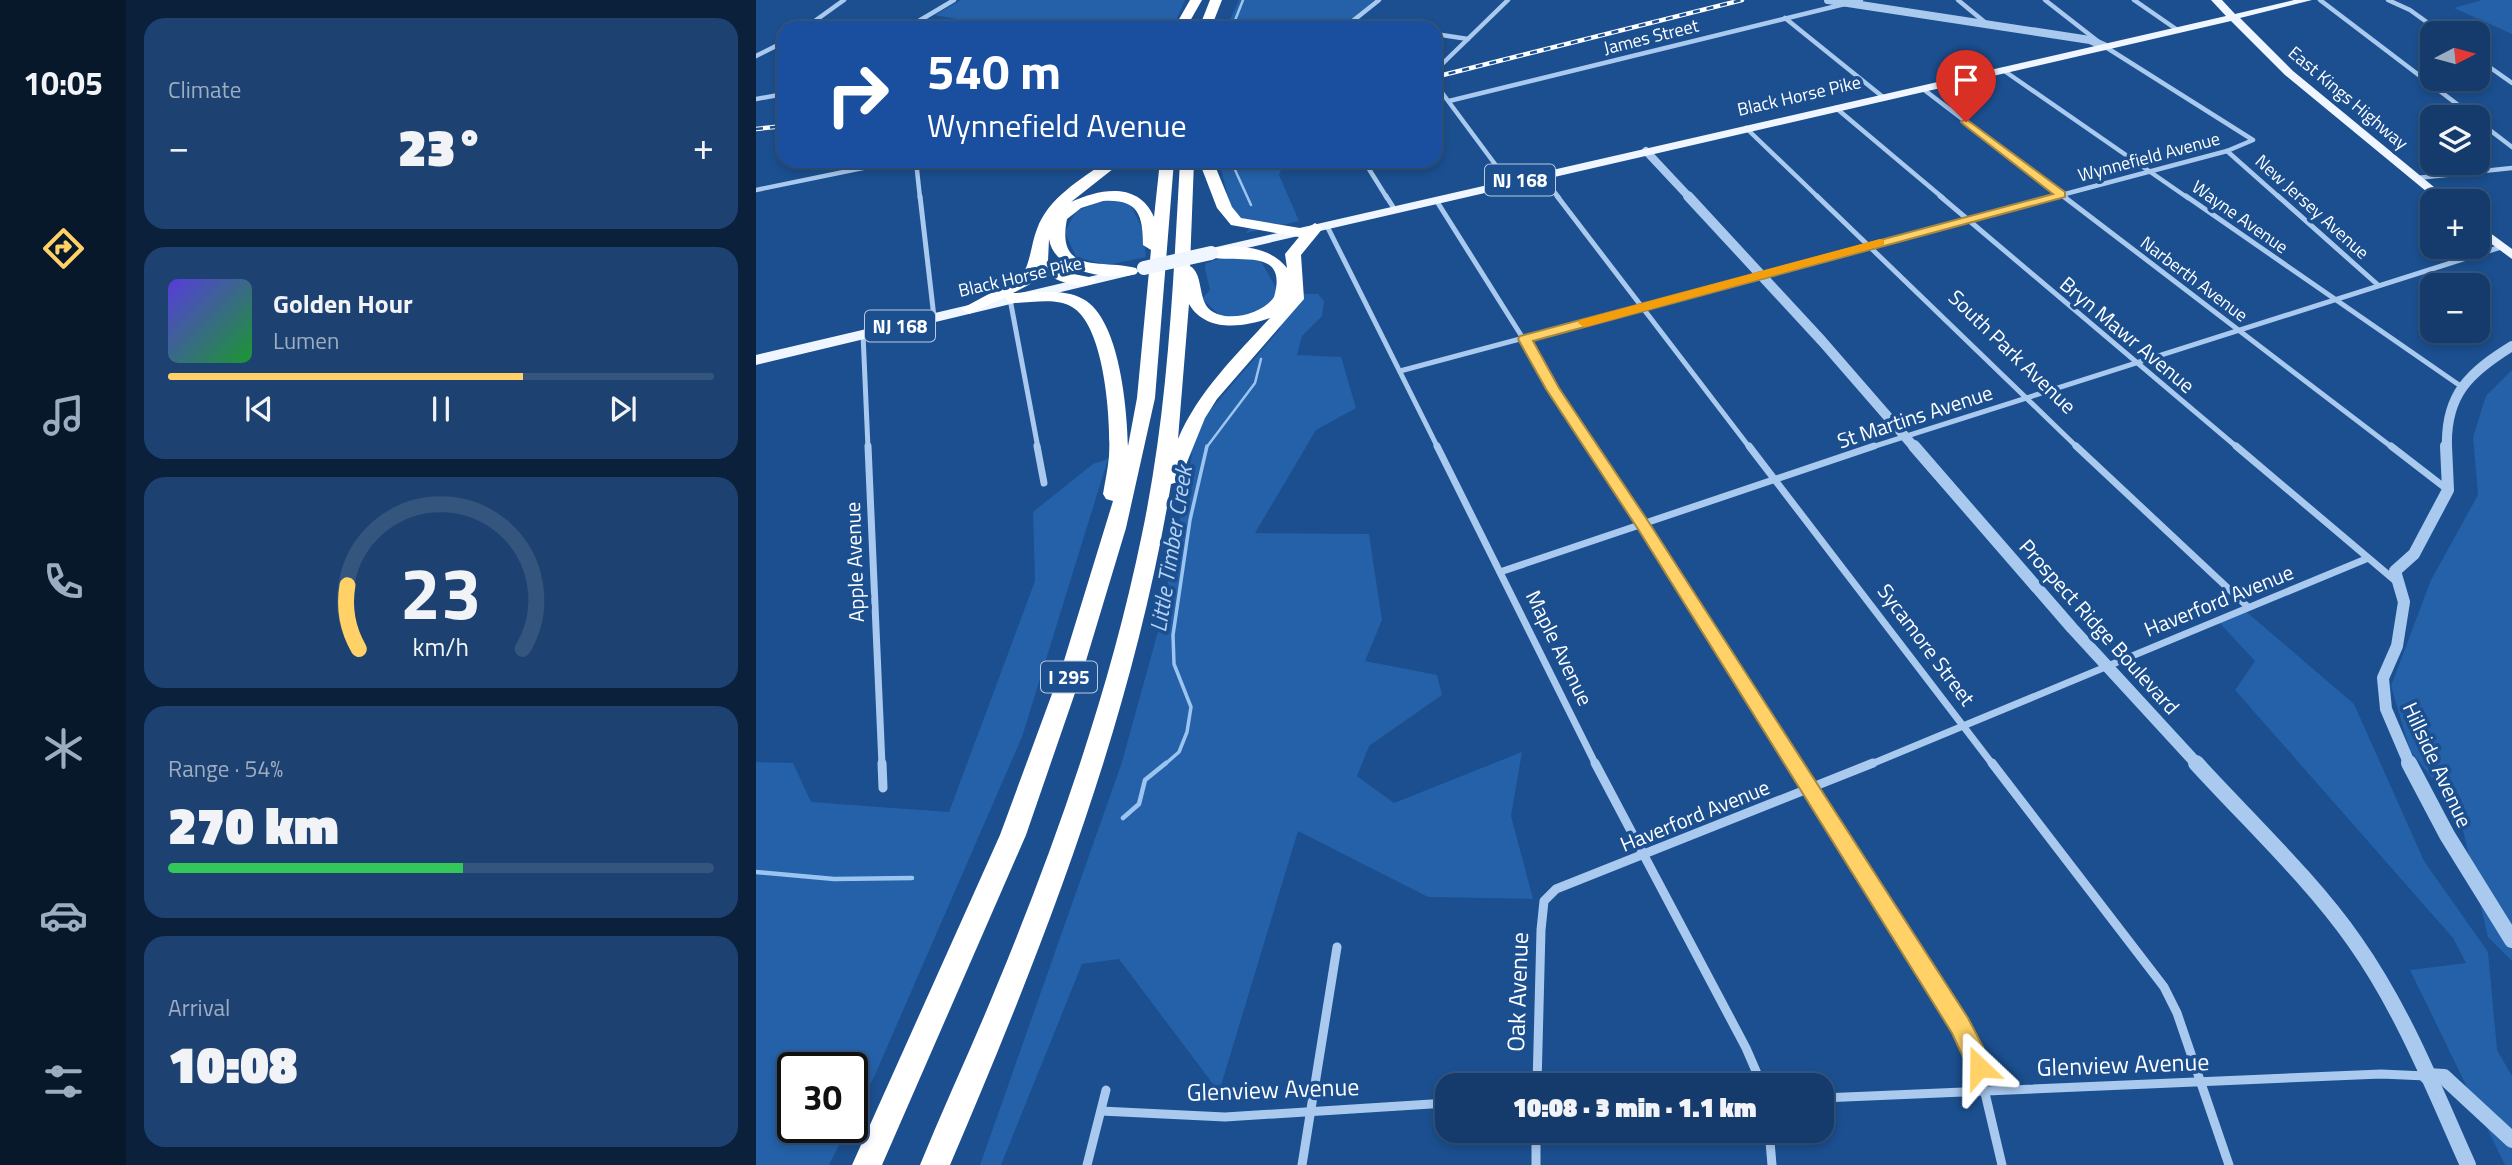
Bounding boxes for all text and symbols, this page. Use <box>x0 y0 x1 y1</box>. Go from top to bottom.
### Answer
street label: James Street <box>1601 12 1702 61</box>
north arrow <box>2420 21 2490 91</box>
map controls <box>2420 21 2490 343</box>
text: 540 m <box>927 33 1061 108</box>
street label: East Kings Highway <box>2282 39 2414 156</box>
icon: right <box>812 49 903 140</box>
pin <box>1936 50 1996 122</box>
text: 10:05 <box>23 59 103 107</box>
icon: arrive <box>1947 61 1985 99</box>
street label: Black Horse Pike <box>1734 68 1863 123</box>
text: Climate <box>168 72 241 107</box>
text: Wynnefield Avenue <box>927 101 1187 149</box>
button: layers <box>2420 105 2490 175</box>
text: 23° <box>398 107 484 186</box>
text: − <box>168 117 189 175</box>
text: + <box>693 117 714 175</box>
street label: Wynnefield Avenue <box>2075 125 2223 188</box>
street label: New Jersey Avenue <box>2249 148 2375 265</box>
road number: NJ 168 <box>1485 164 1555 196</box>
street label: Wayne Avenue <box>2187 173 2294 260</box>
button: + <box>2420 189 2490 259</box>
icon: directions <box>39 224 88 273</box>
street label: Narberth Avenue <box>2135 229 2254 328</box>
street label: Black Horse Pike <box>955 249 1084 304</box>
street label: Bryn Mawr Avenue <box>2053 268 2202 400</box>
button: − <box>2420 273 2490 343</box>
street label: South Park Avenue <box>1941 282 2084 421</box>
text: Golden Hour <box>273 284 413 323</box>
road number: NJ 168 <box>865 310 935 342</box>
text: Lumen <box>273 323 339 358</box>
street label: St Martins Avenue <box>1833 376 1997 456</box>
icon: previous <box>240 390 278 428</box>
icon: pause <box>422 390 460 428</box>
icon: next <box>604 390 642 428</box>
icon: music <box>39 391 88 440</box>
water label: Little Timber Creek <box>1140 461 1201 635</box>
street label: Apple Avenue <box>836 501 872 623</box>
street label: Prospect Ridge Boulevard <box>2012 531 2188 721</box>
text: 23 <box>400 537 482 647</box>
street label: Haverford Avenue <box>2139 556 2298 645</box>
icon: phone <box>39 557 88 606</box>
street label: Sycamore Street <box>1870 577 1984 713</box>
street label: Maple Avenue <box>1518 584 1602 711</box>
text: km/h <box>413 627 469 665</box>
road number: I 295 <box>1041 662 1097 692</box>
street label: Hillside Avenue <box>2395 697 2481 832</box>
icon: climate <box>39 724 88 773</box>
text: Range · 54% <box>168 751 283 786</box>
street label: Haverford Avenue <box>1615 771 1774 860</box>
text: 270 km <box>168 785 339 864</box>
icon: car <box>39 891 88 940</box>
street label: Oak Avenue <box>1497 932 1537 1052</box>
text: Arrival <box>168 990 230 1025</box>
text: 10:08 <box>168 1024 297 1103</box>
position arrow <box>1942 1030 2016 1104</box>
street label: Glenview Avenue <box>2036 1043 2210 1085</box>
speed limit sign: 30 <box>777 1052 868 1143</box>
icon: filters <box>39 1057 88 1106</box>
street label: Glenview Avenue <box>1186 1068 1360 1110</box>
text: 10:08 · 3 min · 1.1 km <box>1513 1088 1756 1127</box>

